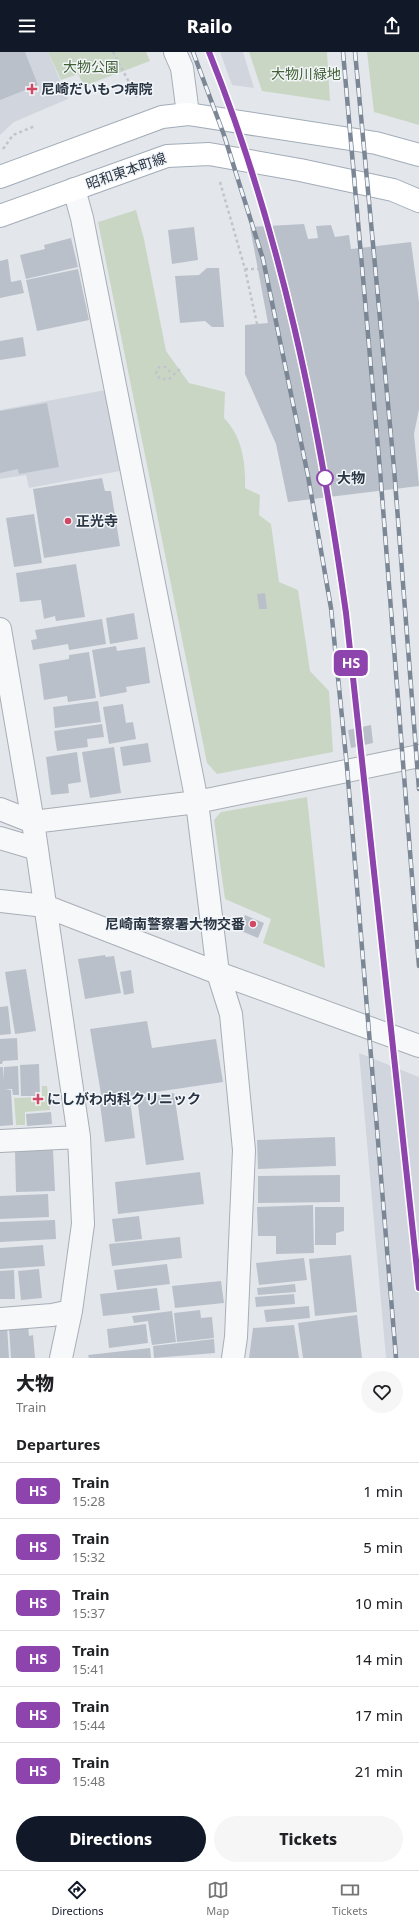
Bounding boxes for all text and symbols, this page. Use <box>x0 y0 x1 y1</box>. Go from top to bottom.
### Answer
text: Railo <box>187 14 232 38</box>
icon: menu <box>16 15 38 37</box>
icon: share <box>381 15 403 37</box>
park label: 大物公園 <box>63 57 119 76</box>
park label: 大物川緑地 <box>271 64 341 83</box>
place label: 尼崎だいもつ病院 <box>41 79 152 98</box>
marker: 尼崎だいもつ病院 <box>26 83 38 95</box>
street label: 昭和東本町線 <box>83 148 169 193</box>
place label: 大物 <box>337 468 365 487</box>
marker: 大物 <box>316 469 334 487</box>
place label: 正光寺 <box>76 511 118 530</box>
marker: 正光寺 <box>63 516 73 526</box>
line badge: HS <box>333 650 369 676</box>
text: HS <box>342 653 360 672</box>
place label: 尼崎南警察署大物交番 <box>105 914 245 933</box>
marker: 尼崎南警察署大物交番 <box>248 919 258 929</box>
place label: にしがわ内科クリニック <box>47 1089 201 1108</box>
marker: にしがわ内科クリニック <box>32 1093 44 1105</box>
text: 大物 <box>16 1370 54 1396</box>
button: heart <box>361 1371 403 1413</box>
text: Train <box>16 1398 46 1416</box>
text: Departures <box>16 1434 100 1454</box>
text: Train <box>72 1472 110 1492</box>
text: HS <box>29 1481 47 1500</box>
text: 1 min <box>363 1481 403 1501</box>
text: 15:28 <box>72 1492 105 1510</box>
text: Train <box>72 1528 110 1548</box>
text: HS <box>29 1537 47 1556</box>
text: 5 min <box>363 1537 403 1557</box>
text: 15:32 <box>72 1548 105 1566</box>
text: Train <box>72 1584 110 1604</box>
text: HS <box>29 1593 47 1612</box>
text: 10 min <box>355 1593 403 1613</box>
text: 15:37 <box>72 1604 105 1622</box>
text: Train <box>72 1640 110 1660</box>
text: HS <box>29 1649 47 1668</box>
text: 14 min <box>355 1649 403 1669</box>
text: 15:41 <box>72 1660 105 1678</box>
text: Train <box>72 1696 110 1716</box>
text: HS <box>29 1705 47 1724</box>
text: 17 min <box>355 1705 403 1725</box>
text: 15:44 <box>72 1716 105 1734</box>
text: Train <box>72 1752 110 1772</box>
text: HS <box>29 1761 47 1780</box>
text: 21 min <box>355 1761 403 1781</box>
text: 15:48 <box>72 1772 105 1790</box>
button: Directions <box>16 1816 206 1862</box>
button: Tickets <box>214 1816 403 1862</box>
tab: Directions <box>51 1879 104 1918</box>
tab: Map <box>206 1879 229 1918</box>
tab: Tickets <box>332 1879 368 1918</box>

